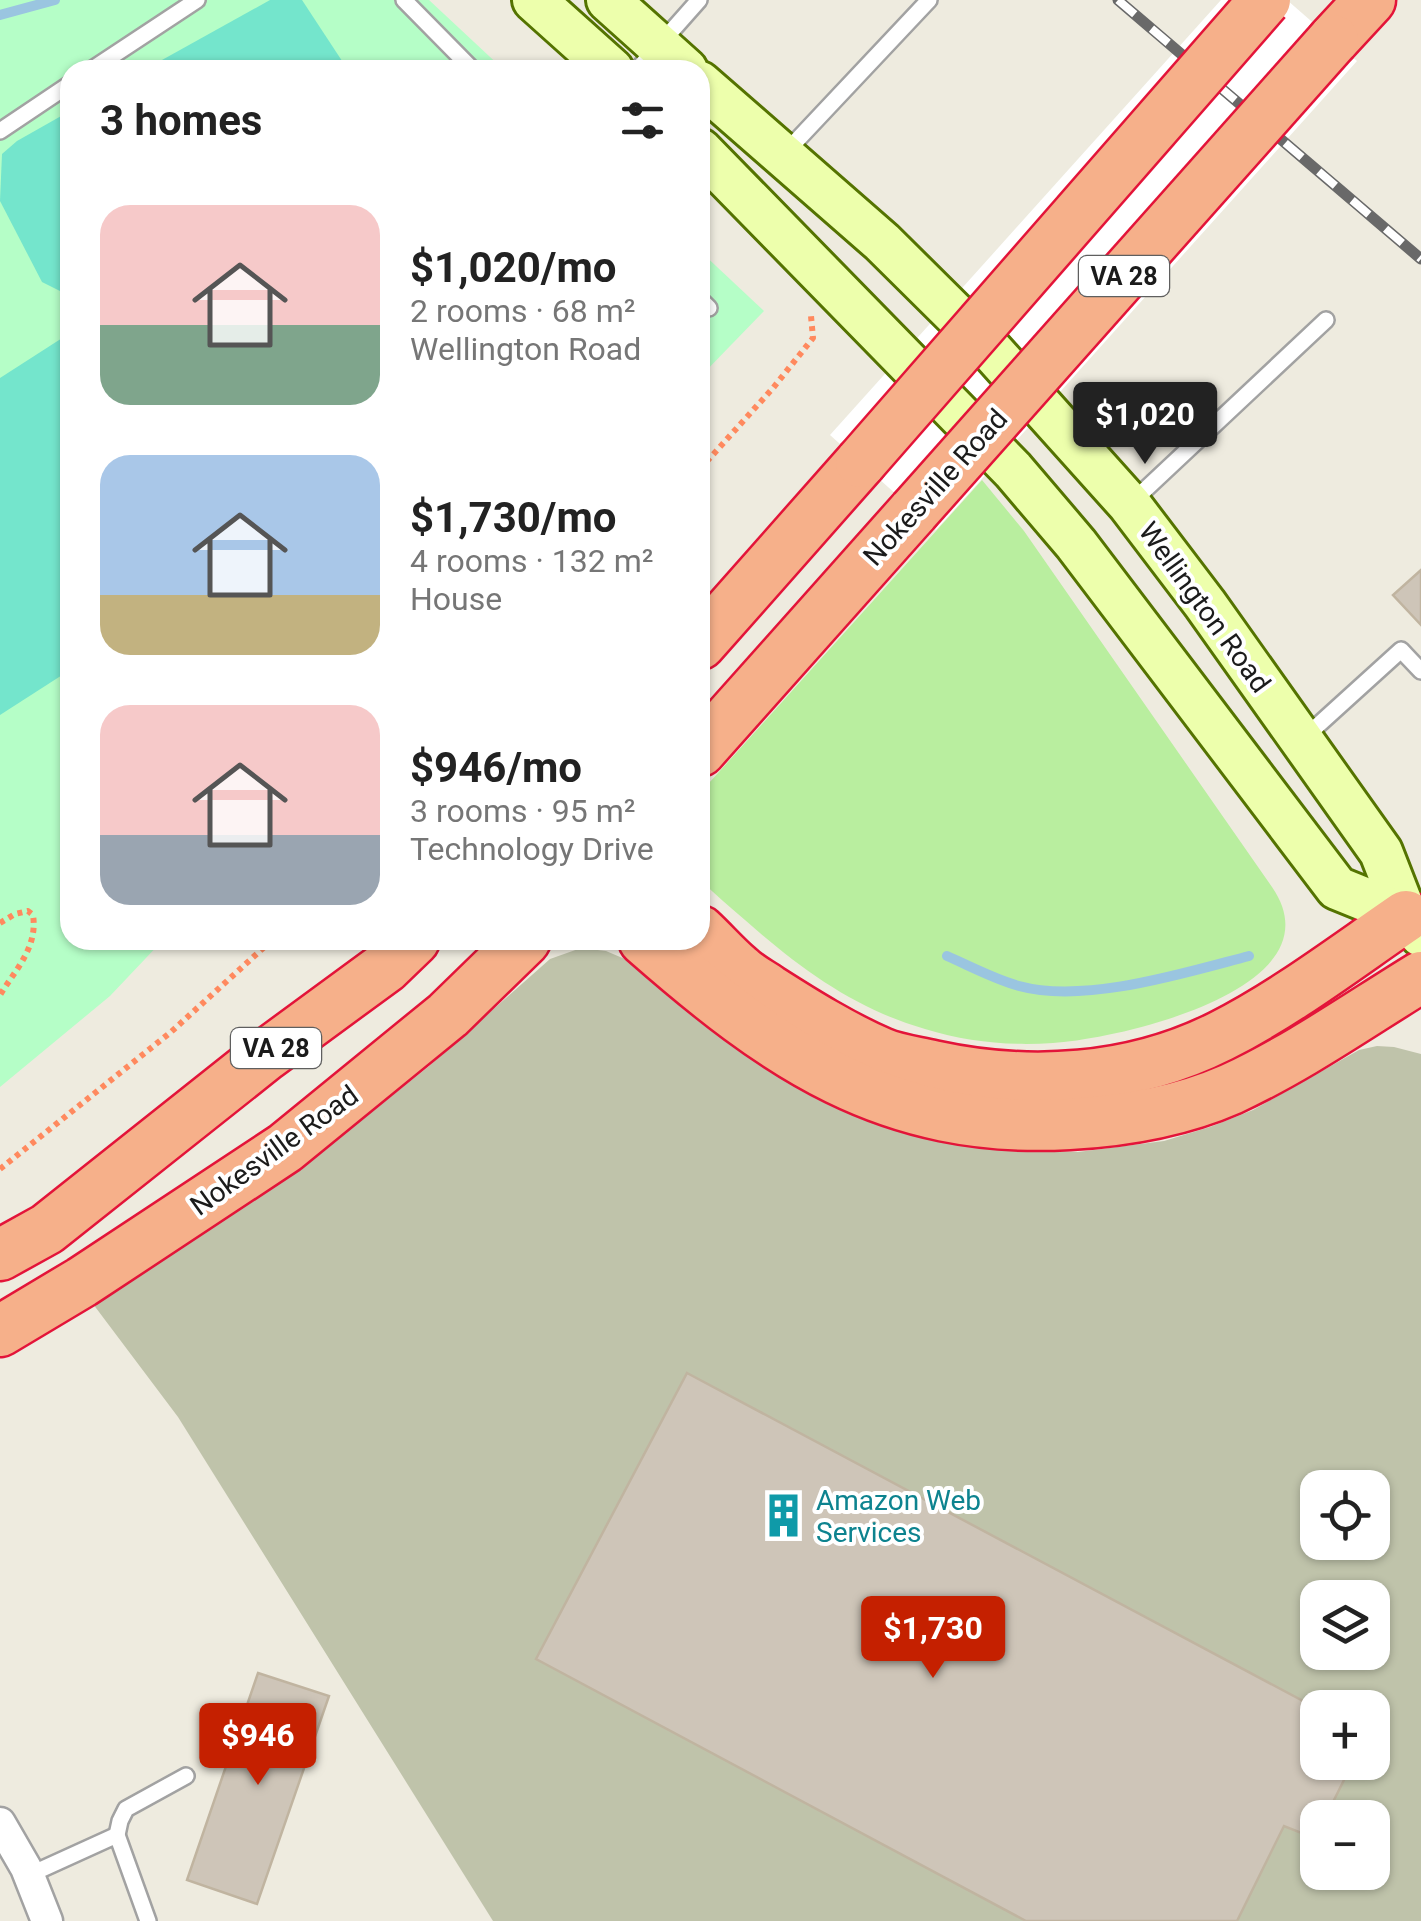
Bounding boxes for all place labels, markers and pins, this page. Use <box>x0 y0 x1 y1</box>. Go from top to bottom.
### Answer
pin: $1,020 <box>1064 382 1226 467</box>
place label: Amazon Web Services <box>816 1484 981 1549</box>
building icon: Amazon Web Services <box>759 1492 807 1540</box>
pin: $1,730 <box>852 1596 1014 1681</box>
pin: $946 <box>199 1703 317 1788</box>

